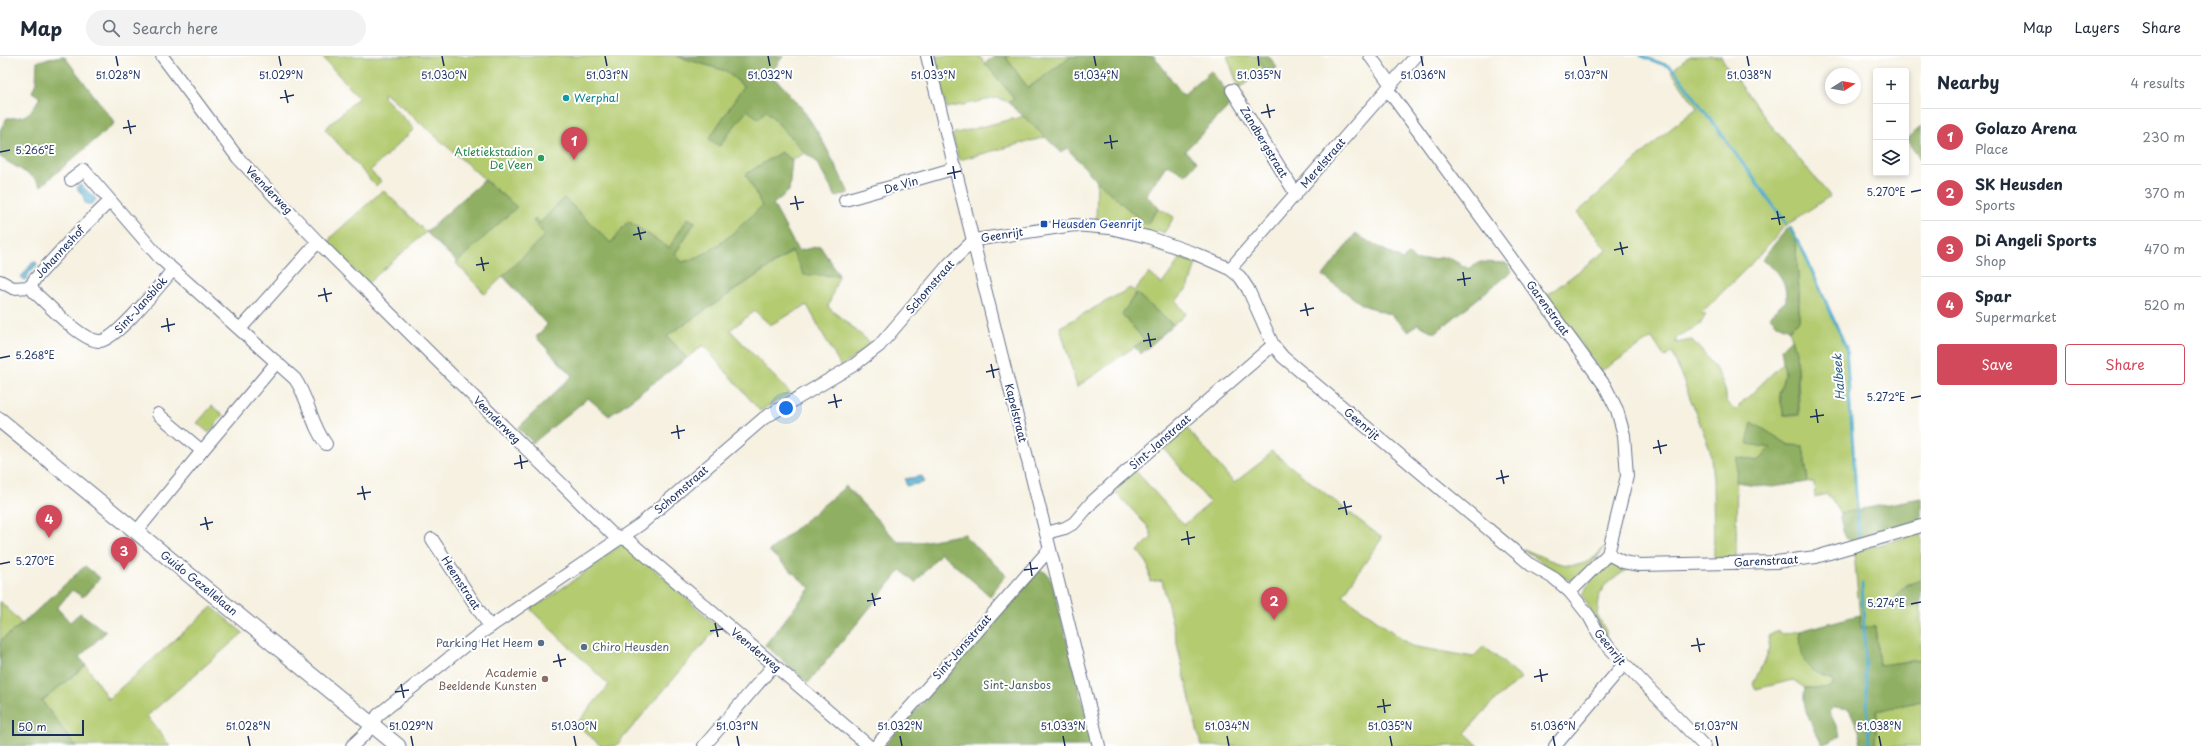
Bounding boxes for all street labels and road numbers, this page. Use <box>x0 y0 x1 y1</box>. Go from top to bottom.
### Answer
street label: Zandbergstraat <box>1236 103 1293 181</box>
street label: Merelstraat <box>1296 133 1350 192</box>
street label: Veenderweg <box>242 162 297 218</box>
street label: De Vin <box>882 172 920 197</box>
street label: Johanneshof <box>31 221 89 282</box>
street label: Geenrijt <box>980 223 1025 246</box>
street label: Schomstraat <box>901 256 958 317</box>
street label: Sint-Jansblok <box>110 272 171 337</box>
street label: Garenstraat <box>1523 277 1575 339</box>
street label: Kapelstraat <box>1001 382 1032 445</box>
street label: Veenderweg <box>470 392 525 447</box>
street label: Geenrijt <box>1341 403 1385 444</box>
street label: Sint-Janstraat <box>1125 410 1195 473</box>
street label: Schomstraat <box>650 461 711 518</box>
street label: Guido Gezellelaan <box>157 546 242 619</box>
street label: Garenstraat <box>1733 550 1799 571</box>
street label: Heemstraat <box>438 553 485 613</box>
street label: Sint-Jansstraat <box>928 610 995 683</box>
street label: Veenderweg <box>727 623 785 676</box>
street label: Geenrijt <box>1590 625 1631 669</box>

